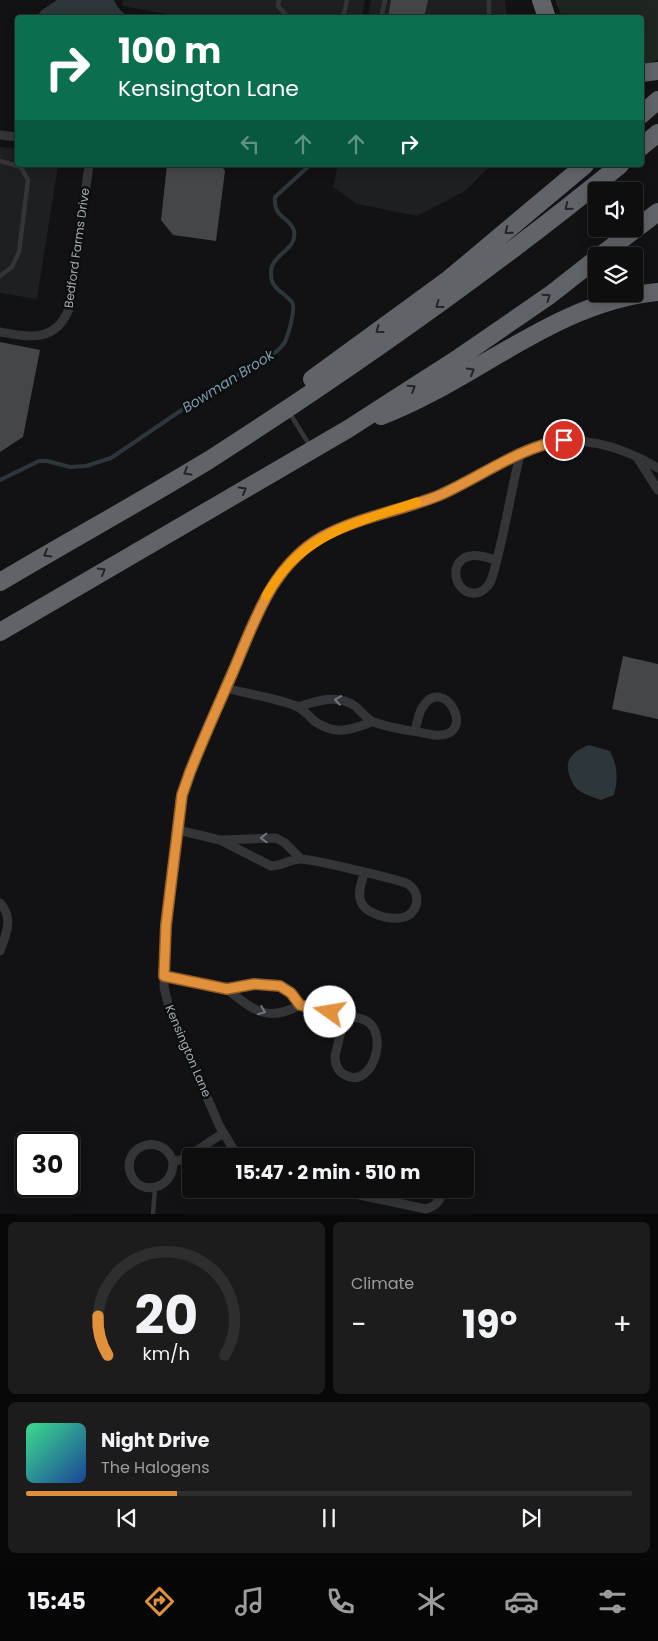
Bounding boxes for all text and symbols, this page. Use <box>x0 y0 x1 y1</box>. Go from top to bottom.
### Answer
text: 100 m <box>118 26 221 75</box>
icon: right <box>35 35 100 100</box>
text: Kensington Lane <box>118 73 299 104</box>
icon: left <box>236 130 264 158</box>
icon: ahead <box>289 130 317 158</box>
icon: ahead <box>342 130 370 158</box>
icon: right <box>395 130 423 158</box>
map controls <box>588 182 643 302</box>
button: sound <box>588 182 643 237</box>
street label: Bedford Farms Drive <box>60 187 93 309</box>
one-way arrow <box>565 201 574 209</box>
one-way arrow <box>505 225 514 233</box>
button: layers <box>588 247 643 302</box>
one-way arrow <box>541 294 551 303</box>
one-way arrow <box>435 299 445 308</box>
one-way arrow <box>375 324 385 333</box>
water label: Bowman Brook <box>178 344 278 417</box>
one-way arrow <box>466 367 475 377</box>
one-way arrow <box>406 385 416 394</box>
pin <box>543 419 585 461</box>
icon: arrive <box>550 426 578 454</box>
one-way arrow <box>183 466 192 476</box>
one-way arrow <box>237 486 246 496</box>
one-way arrow <box>43 548 52 558</box>
one-way arrow <box>97 568 106 578</box>
one-way arrow <box>334 695 342 706</box>
one-way arrow <box>260 833 268 843</box>
position arrow <box>303 985 355 1037</box>
street label: Kensington Lane <box>161 1002 216 1100</box>
one-way arrow <box>257 1005 265 1015</box>
speed limit sign: 30 <box>15 1132 80 1197</box>
text: 15:47 · 2 min · 510 m <box>236 1159 420 1186</box>
text: Climate <box>351 1272 414 1295</box>
text: 20 <box>135 1279 198 1352</box>
text: 19° <box>462 1298 517 1351</box>
text: − <box>351 1305 366 1344</box>
text: + <box>613 1305 632 1344</box>
text: km/h <box>143 1341 190 1366</box>
text: Night Drive <box>101 1427 210 1454</box>
text: The Halogens <box>101 1456 209 1479</box>
icon: previous <box>113 1504 141 1532</box>
icon: pause <box>315 1504 343 1532</box>
icon: next <box>517 1504 545 1532</box>
icon: directions <box>142 1584 177 1619</box>
icon: music <box>232 1584 267 1619</box>
icon: phone <box>323 1584 358 1619</box>
icon: climate <box>414 1584 449 1619</box>
icon: car <box>504 1584 539 1619</box>
icon: filters <box>595 1584 630 1619</box>
text: 15:45 <box>28 1586 86 1617</box>

